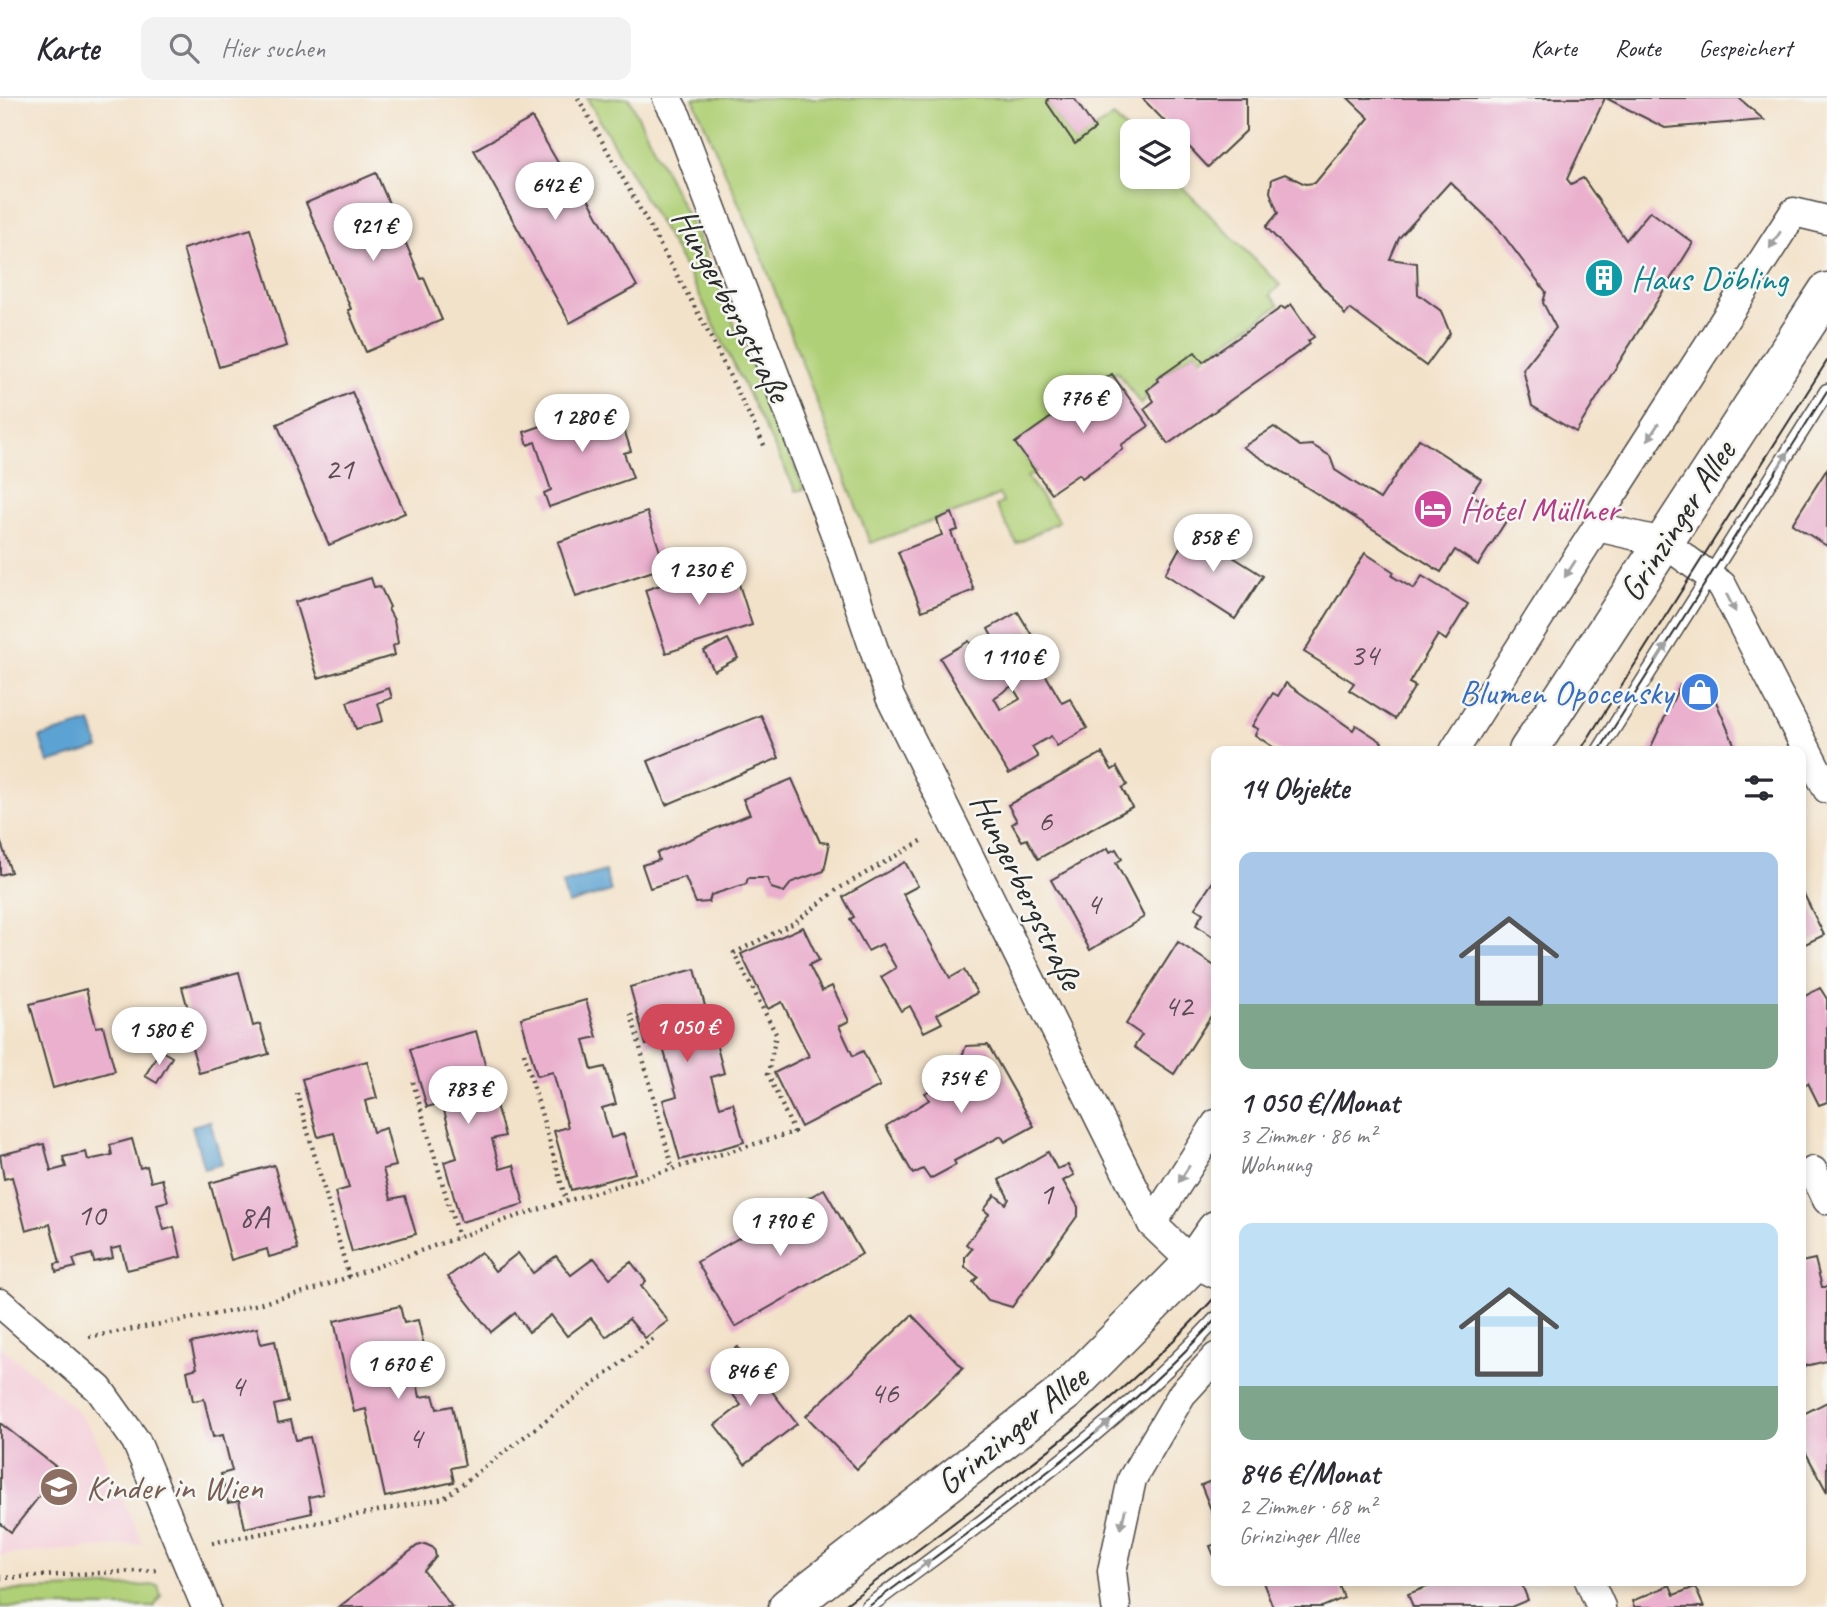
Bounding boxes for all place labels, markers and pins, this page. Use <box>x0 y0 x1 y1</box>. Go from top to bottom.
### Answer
pin: 642 € <box>506 162 604 222</box>
pin: 921 € <box>324 204 422 263</box>
place label: Haus Döbling <box>1631 256 1789 301</box>
building icon: Haus Döbling <box>1583 257 1625 299</box>
pin: 776 € <box>1034 376 1132 435</box>
pin: 1 280 € <box>517 394 647 454</box>
place label: Hotel Müllner <box>1460 487 1623 532</box>
hotel icon: Hotel Müllner <box>1412 488 1454 530</box>
pin: 858 € <box>1164 514 1262 574</box>
pin: 1 230 € <box>634 547 764 607</box>
pin: 1 110 € <box>947 634 1077 694</box>
place label: Blumen Opocensky <box>1459 670 1676 715</box>
shop icon: Blumen Opocensky <box>1679 671 1721 713</box>
pin: 1 050 € <box>622 1004 752 1064</box>
pin: 1 580 € <box>94 1007 224 1067</box>
pin: 754 € <box>912 1056 1010 1115</box>
pin: 783 € <box>419 1066 517 1126</box>
pin: 1 790 € <box>715 1198 845 1258</box>
pin: 1 670 € <box>333 1342 463 1401</box>
pin: 846 € <box>701 1348 799 1408</box>
place label: Kinder in Wien <box>86 1465 263 1510</box>
school or university icon: Kinder in Wien <box>38 1466 80 1508</box>

